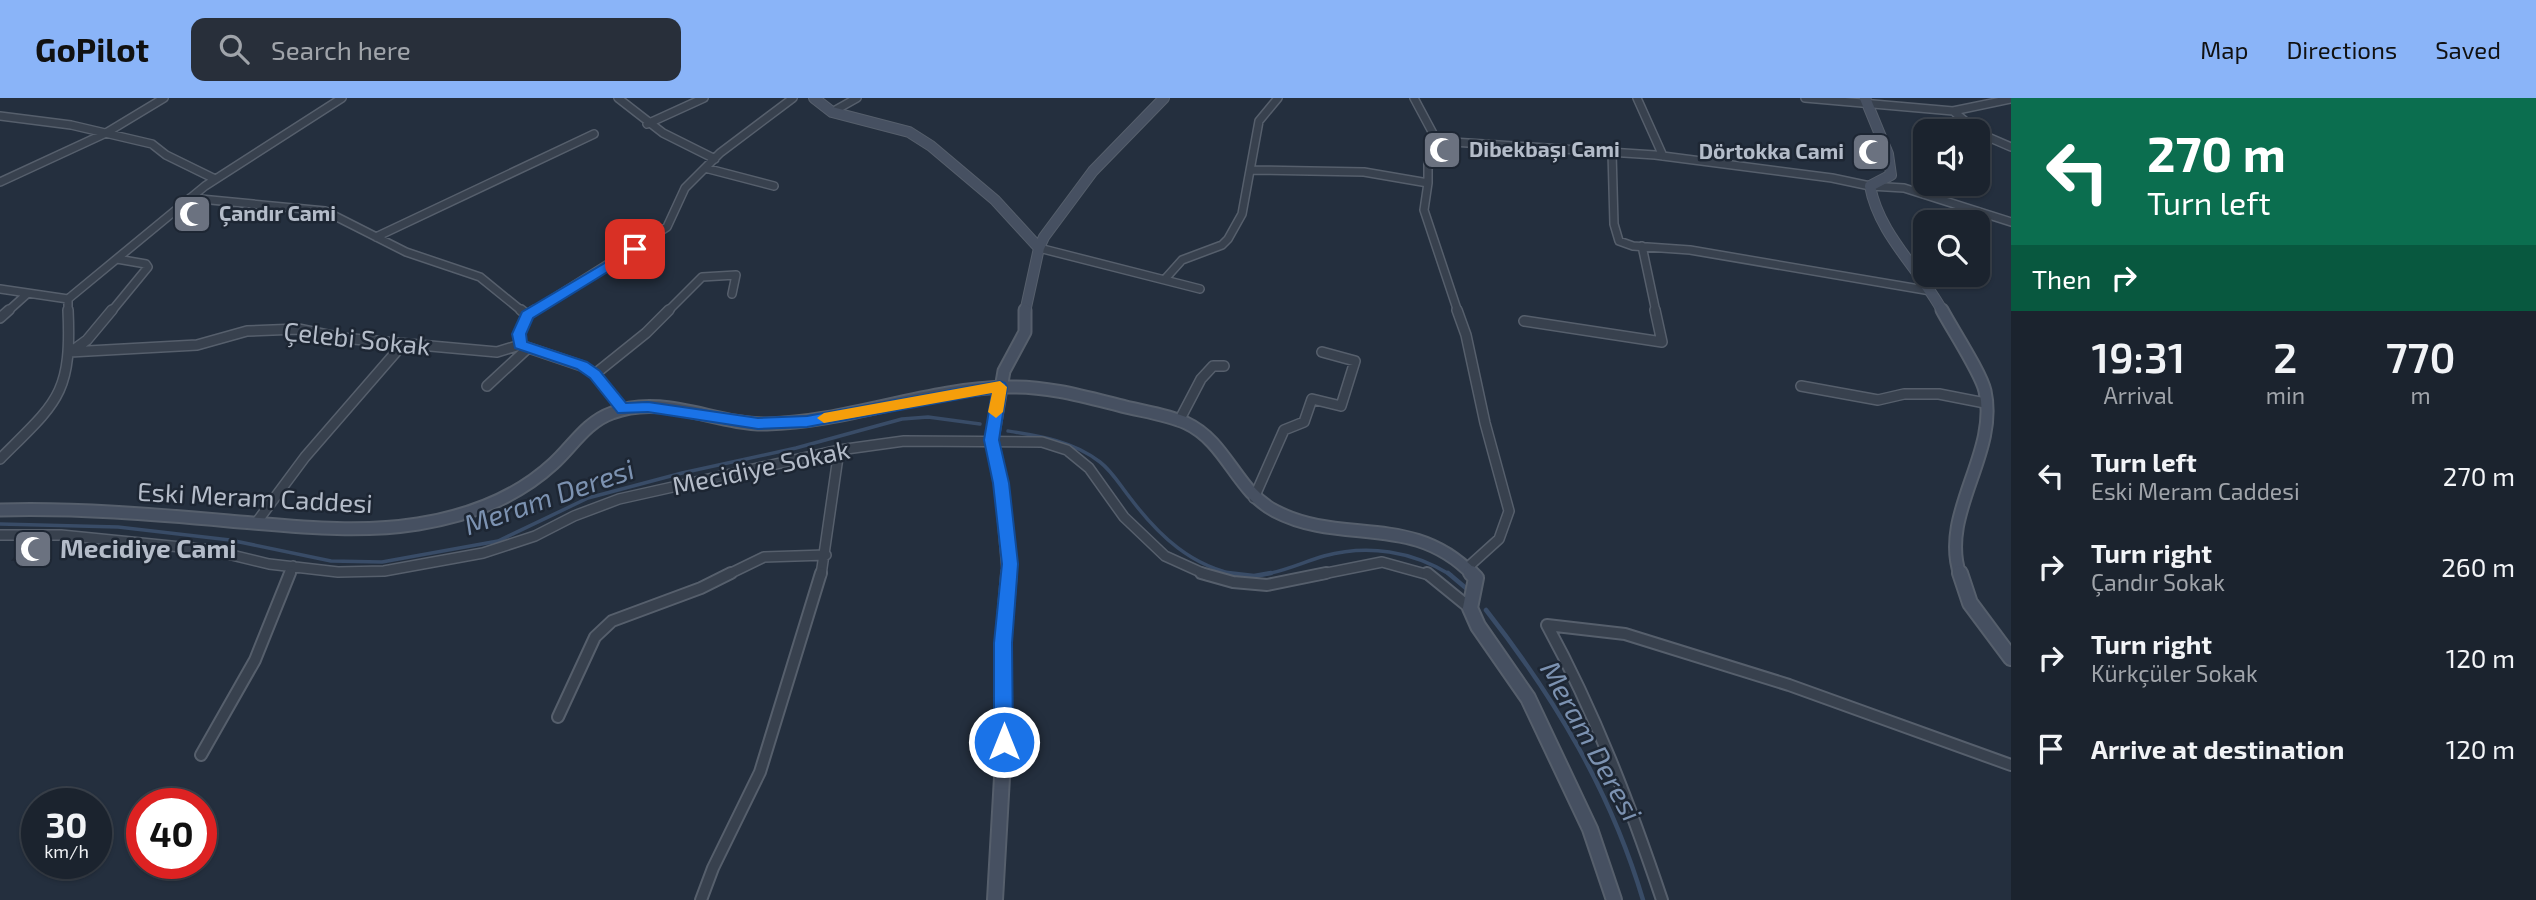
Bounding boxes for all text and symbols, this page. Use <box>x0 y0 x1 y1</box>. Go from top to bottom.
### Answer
search box <box>191 18 681 81</box>
text: GoPilot <box>35 29 149 69</box>
icon: search <box>215 30 253 68</box>
text: Search here <box>271 34 411 65</box>
text: Map <box>2200 35 2248 64</box>
text: Directions <box>2286 35 2397 64</box>
text: Saved <box>2435 35 2501 64</box>
map controls <box>1913 119 1990 287</box>
button: sound <box>1913 119 1990 196</box>
text: 270 m <box>2147 123 2286 182</box>
icon: left <box>2032 126 2123 217</box>
mosque icon: Dibekbaşı Cami <box>1421 129 1463 171</box>
mosque icon: Dörtokka Cami <box>1850 131 1892 173</box>
place label: Dibekbaşı Cami <box>1469 136 1620 163</box>
place label: Dörtokka Cami <box>1699 138 1844 163</box>
text: Turn left <box>2147 183 2271 221</box>
mosque icon: Çandır Cami <box>171 193 213 235</box>
place label: Çandır Cami <box>219 200 336 227</box>
button: search <box>1913 210 1990 287</box>
pin <box>605 219 665 279</box>
icon: arrive <box>616 230 654 268</box>
icon: right <box>2105 259 2143 297</box>
text: Then <box>2032 263 2091 294</box>
street label: Çelebi Sokak <box>282 314 432 363</box>
text: 19:31 <box>2092 331 2185 381</box>
text: 2 <box>2273 331 2297 381</box>
text: 770 <box>2386 331 2455 381</box>
text: Arrival <box>2103 381 2173 409</box>
text: min <box>2266 381 2305 409</box>
text: m <box>2410 381 2431 409</box>
street label: Mecidiye Sokak <box>669 433 852 500</box>
text: Turn left <box>2091 446 2197 477</box>
water label: Meram Deresi <box>459 451 638 541</box>
icon: left <box>2032 457 2070 495</box>
text: 270 m <box>2443 460 2515 491</box>
street label: Eski Meram Caddesi <box>137 475 374 518</box>
text: Eski Meram Caddesi <box>2091 477 2300 505</box>
mosque icon: Mecidiye Cami <box>12 528 54 570</box>
place label: Mecidiye Cami <box>60 532 237 564</box>
text: Turn right <box>2091 537 2212 568</box>
icon: right <box>2032 548 2070 586</box>
text: 260 m <box>2441 551 2515 582</box>
text: Çandır Sokak <box>2091 568 2225 596</box>
text: Turn right <box>2091 628 2212 659</box>
icon: right <box>2032 639 2070 677</box>
text: 120 m <box>2446 642 2515 673</box>
water label: Meram Deresi <box>1534 655 1650 827</box>
text: Kürkçüler Sokak <box>2091 659 2258 687</box>
position arrow <box>967 705 1041 779</box>
icon: arrive <box>2032 730 2070 768</box>
text: Arrive at destination <box>2091 733 2344 764</box>
text: 120 m <box>2446 733 2515 764</box>
speed limit sign: 40 <box>126 788 217 879</box>
text: 30 <box>46 803 87 845</box>
text: km/h <box>44 840 89 862</box>

